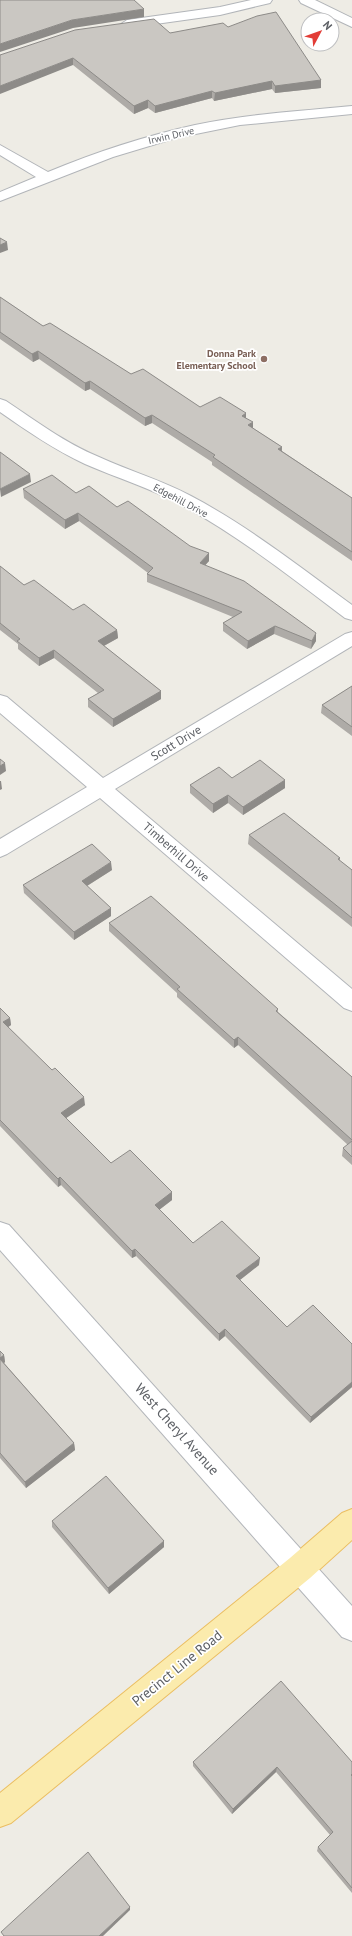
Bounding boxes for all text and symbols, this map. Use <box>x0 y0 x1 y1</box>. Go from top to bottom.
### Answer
north arrow <box>300 12 340 52</box>
text: N <box>320 18 335 33</box>
street label: Irwin Drive <box>147 124 195 147</box>
place label: Donna Park Elementary School <box>177 347 256 372</box>
marker: Donna Park Elementary School <box>259 354 269 364</box>
street label: Edgehill Drive <box>151 481 210 520</box>
street label: Scott Drive <box>148 722 204 763</box>
street label: Timberhill Drive <box>140 819 213 885</box>
street label: West Cheryl Avenue <box>131 1379 223 1479</box>
street label: Precinct Line Road <box>128 1626 226 1710</box>

